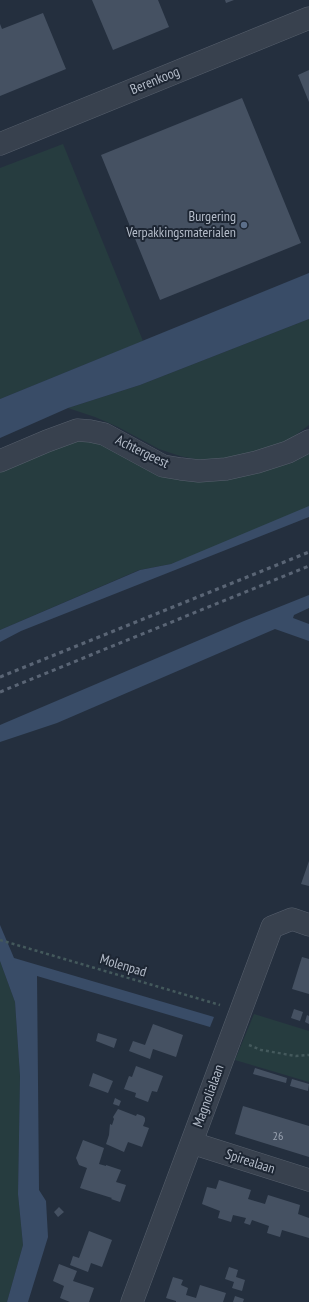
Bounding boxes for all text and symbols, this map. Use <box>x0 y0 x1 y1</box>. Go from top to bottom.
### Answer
street label: Berenkoog <box>128 64 182 98</box>
place label: Burgering Verpakkingsmaterialen <box>126 209 236 242</box>
marker: Burgering Verpakkingsmaterialen <box>239 220 249 230</box>
street label: Achtergeest <box>113 432 171 472</box>
street label: Molenpad <box>98 951 148 981</box>
street label: Magnolialaan <box>190 1062 228 1130</box>
house number: 26 <box>273 1130 283 1144</box>
street label: Spirealaan <box>223 1146 277 1178</box>

